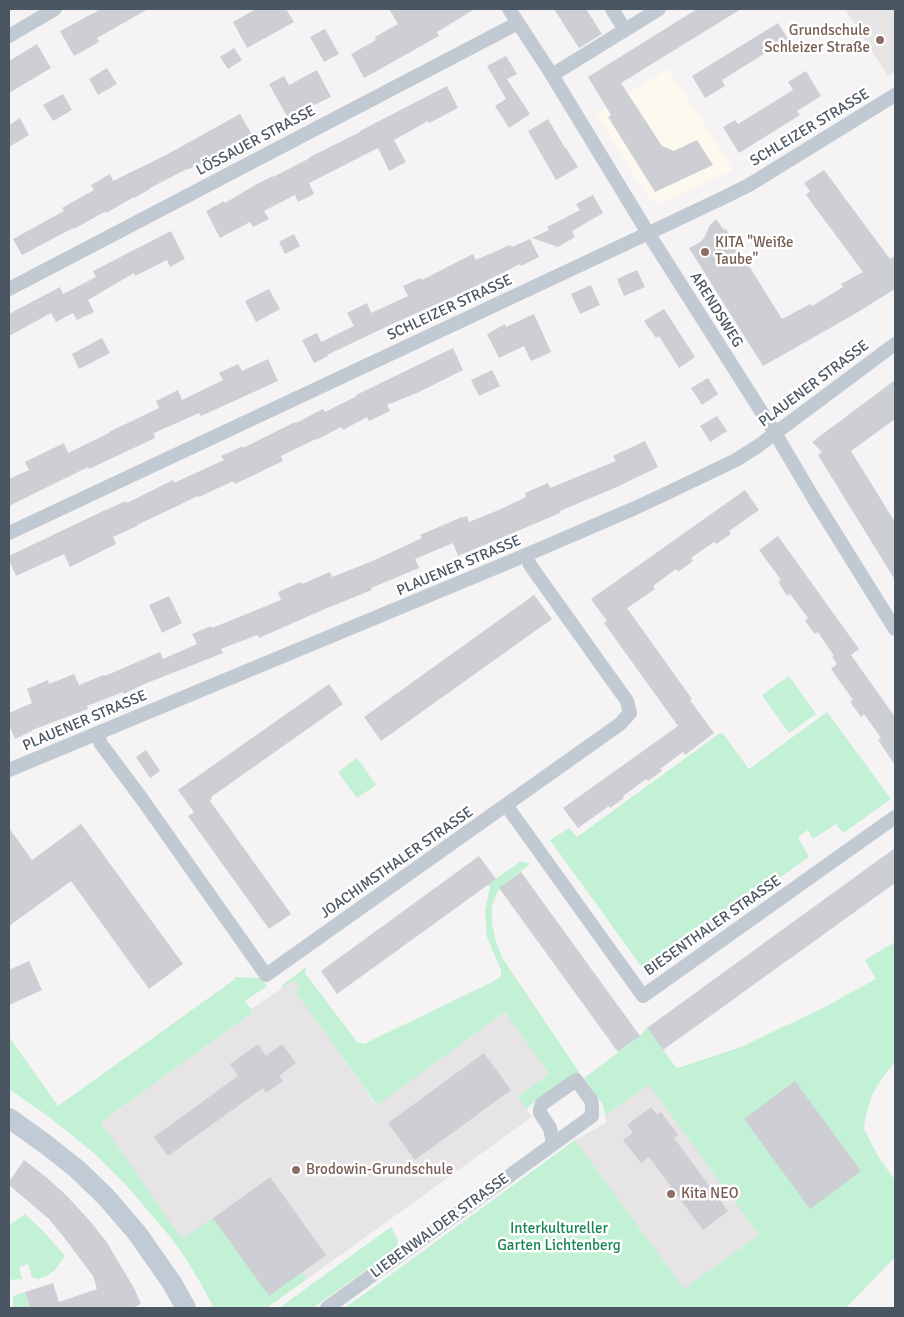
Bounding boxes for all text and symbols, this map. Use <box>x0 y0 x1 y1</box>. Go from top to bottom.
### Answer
place label: Grundschule Schleizer Straße <box>764 22 870 57</box>
marker: Grundschule Schleizer Straße <box>874 34 886 46</box>
street label: SCHLEIZER STRASSE <box>747 85 873 171</box>
street label: LÖSSAUER STRASSE <box>193 102 319 180</box>
place label: KITA "Weiße Taube" <box>715 234 794 269</box>
marker: KITA "Weiße Taube" <box>699 246 711 258</box>
street label: ARENDSWEG <box>686 269 746 351</box>
street label: SCHLEIZER STRASSE <box>385 271 515 345</box>
street label: PLAUENER STRASSE <box>755 337 873 431</box>
street label: PLAUENER STRASSE <box>394 532 524 600</box>
street label: PLAUENER STRASSE <box>20 687 150 755</box>
street label: JOACHIMSTHALER STRASSE <box>317 803 477 923</box>
street label: BIESENTHALER STRASSE <box>641 872 785 980</box>
place label: Brodowin-Grundschule <box>306 1161 453 1179</box>
marker: Brodowin-Grundschule <box>290 1164 302 1176</box>
street label: LIEBENWALDER STRASSE <box>367 1170 513 1282</box>
place label: Kita NEO <box>681 1185 739 1203</box>
marker: Kita NEO <box>665 1188 677 1200</box>
park label: Interkultureller Garten Lichtenberg <box>497 1220 621 1255</box>

